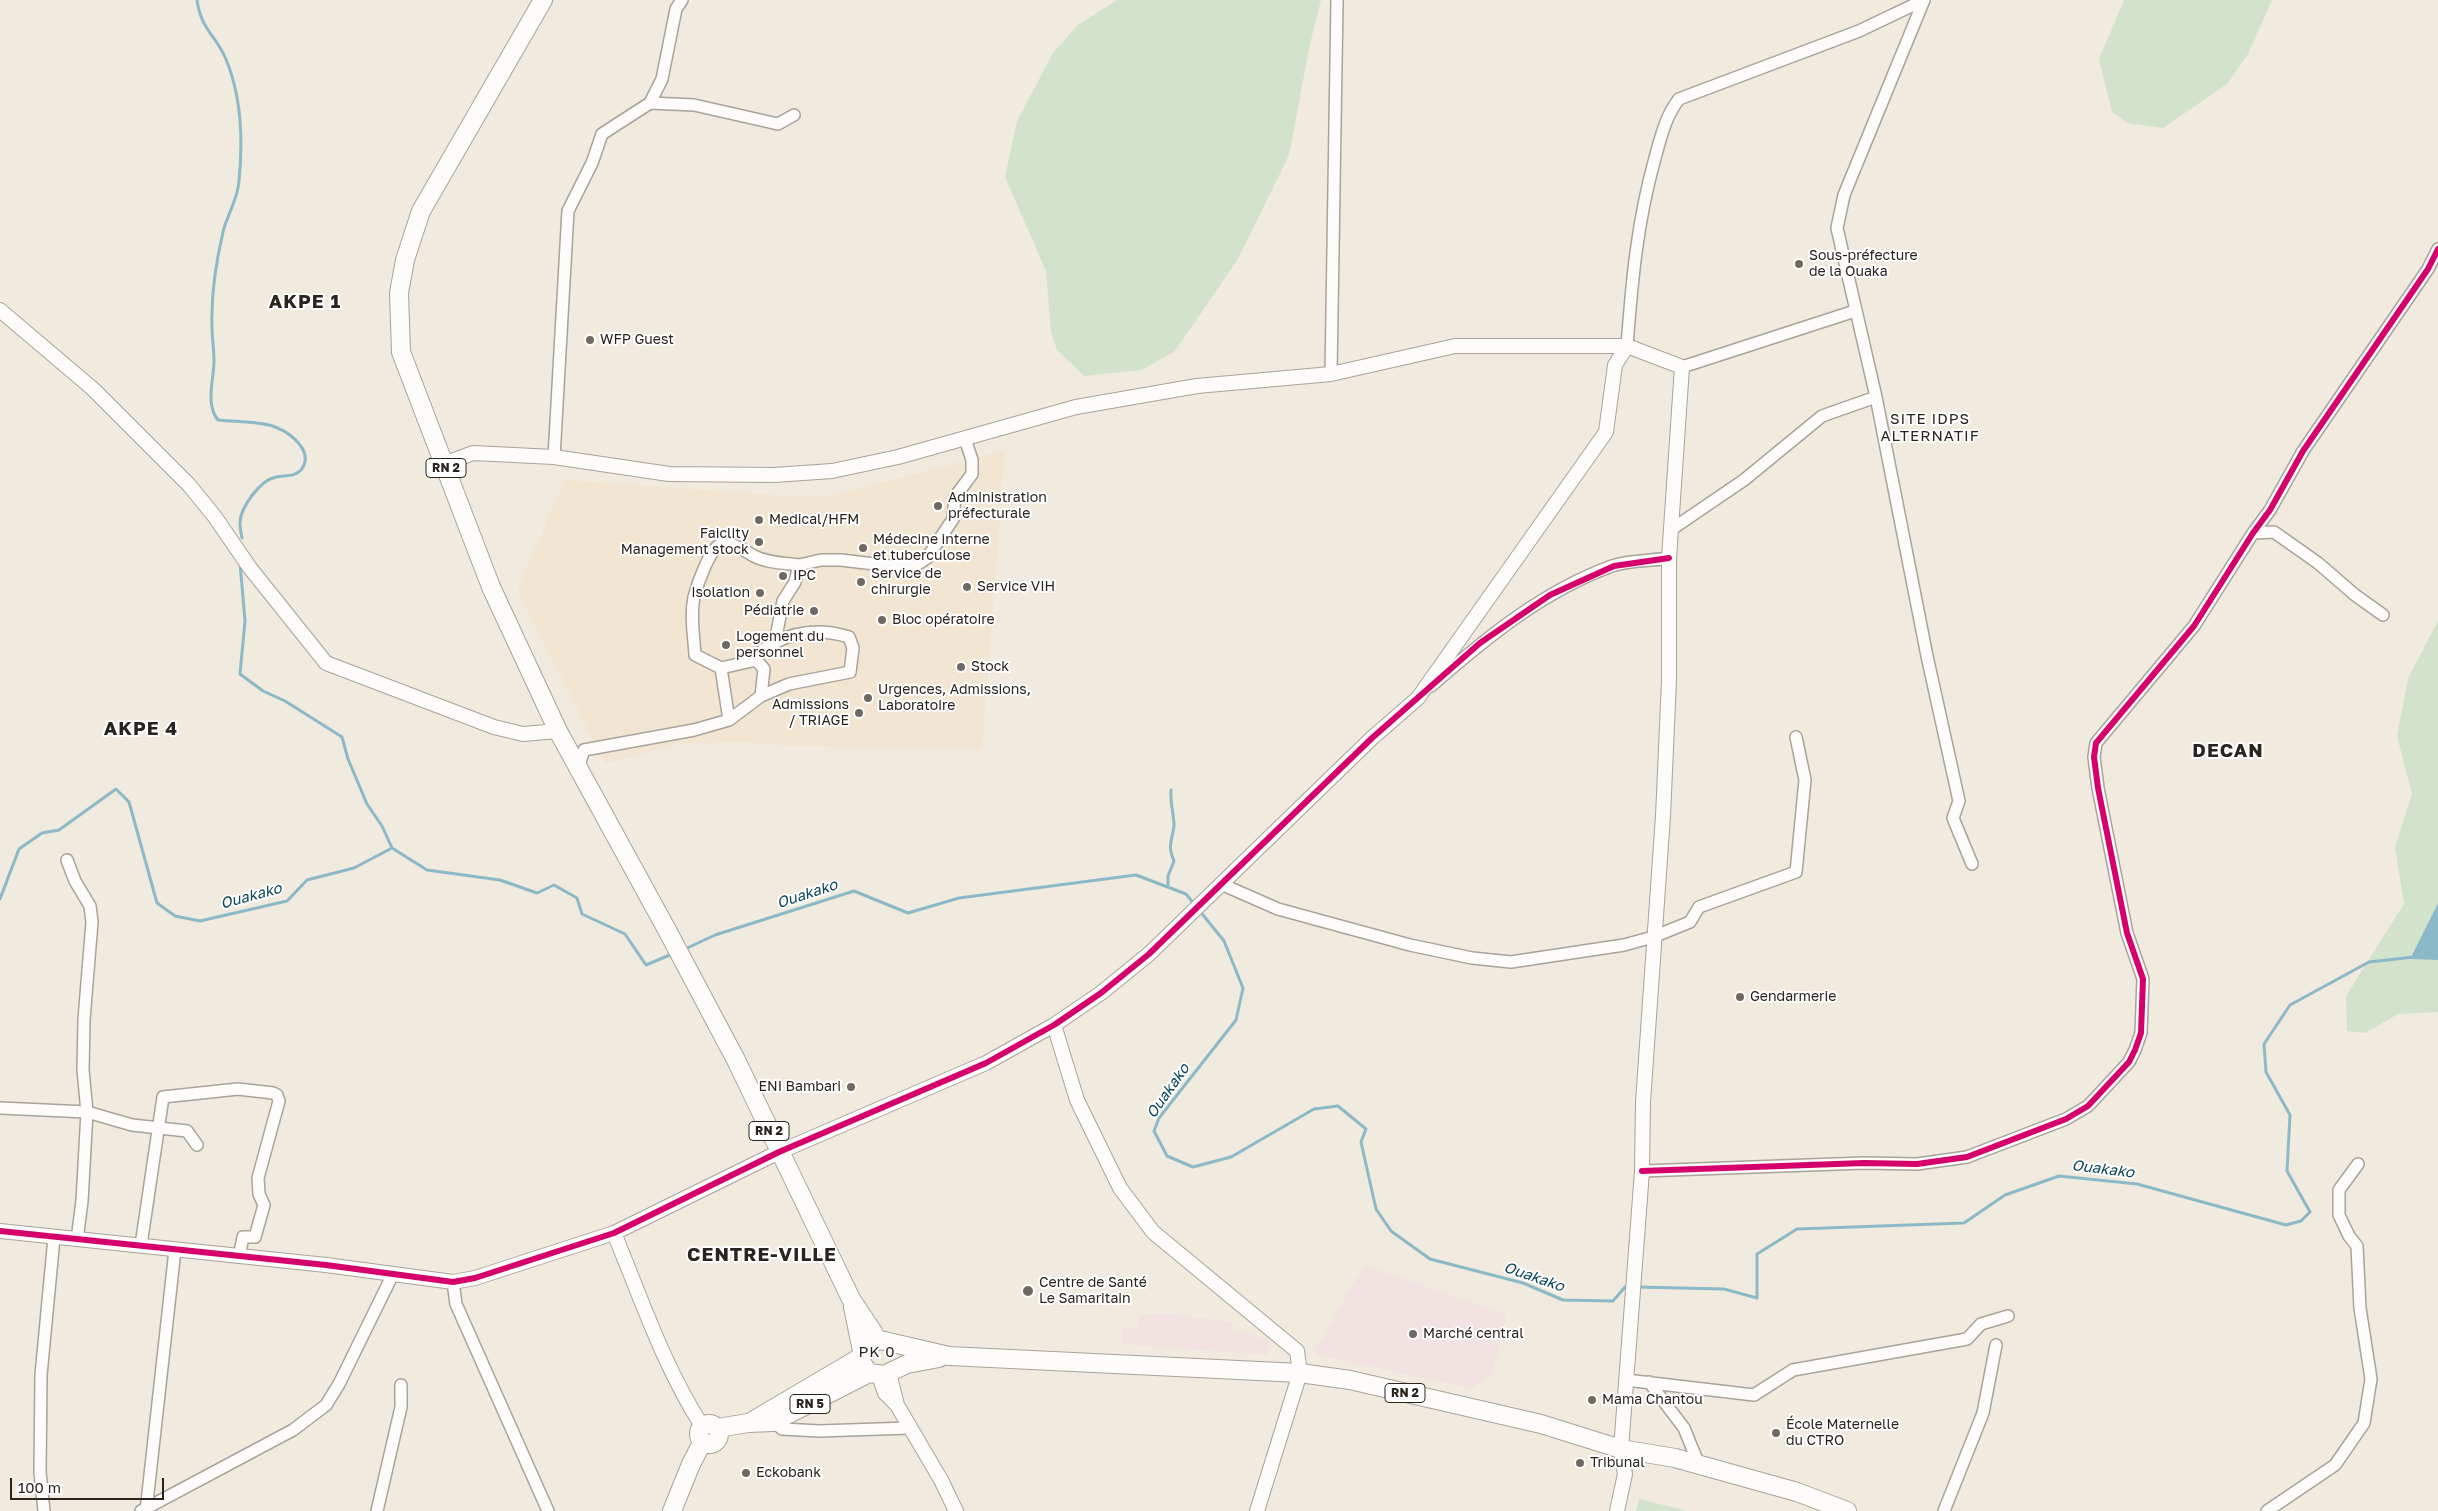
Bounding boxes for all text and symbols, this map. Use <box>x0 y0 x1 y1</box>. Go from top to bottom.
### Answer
place label: Sous-préfecture de la Ouaka <box>1809 248 1918 280</box>
marker: Sous-préfecture de la Ouaka <box>1793 258 1805 270</box>
district label: AKPE 1 <box>268 291 342 313</box>
place label: WFP Guest <box>600 332 674 348</box>
marker: WFP Guest <box>584 334 596 346</box>
district label: SITE IDPS ALTERNATIF <box>1879 410 1981 445</box>
road number: RN 2 <box>426 458 466 478</box>
place label: Administration préfecturale <box>948 490 1047 522</box>
marker: Administration préfecturale <box>932 500 944 512</box>
place label: Medical/HFM <box>769 512 859 528</box>
marker: Medical/HFM <box>753 514 765 526</box>
place label: Faiclity Management stock <box>621 526 749 558</box>
place label: Médecine interne et tuberculose <box>873 532 990 564</box>
marker: Faiclity Management stock <box>753 536 765 548</box>
marker: Médecine interne et tuberculose <box>857 542 869 554</box>
place label: Service de chirurgie <box>871 566 942 598</box>
place label: IPC <box>793 568 816 584</box>
marker: IPC <box>777 570 789 582</box>
marker: Service de chirurgie <box>855 576 867 588</box>
place label: Service VIH <box>977 579 1055 595</box>
marker: Service VIH <box>961 581 973 593</box>
place label: Isolation <box>691 585 750 601</box>
marker: Isolation <box>754 587 766 599</box>
place label: Pédiatrie <box>744 603 804 619</box>
marker: Pédiatrie <box>808 605 820 617</box>
place label: Bloc opératoire <box>892 612 995 628</box>
marker: Bloc opératoire <box>876 614 888 626</box>
place label: Logement du personnel <box>736 629 824 662</box>
marker: Logement du personnel <box>720 639 732 651</box>
place label: Stock <box>971 659 1009 675</box>
marker: Stock <box>955 661 967 673</box>
place label: Urgences, Admissions, Laboratoire <box>878 682 1031 714</box>
marker: Urgences, Admissions, Laboratoire <box>862 692 874 704</box>
place label: Admissions / TRIAGE <box>772 697 849 730</box>
marker: Admissions / TRIAGE <box>853 707 865 719</box>
district label: AKPE 4 <box>103 718 179 740</box>
district label: DECAN <box>2192 740 2264 762</box>
water label: Ouakako <box>774 876 840 912</box>
water label: Ouakako <box>218 879 284 913</box>
place label: Gendarmerie <box>1750 989 1836 1005</box>
marker: Gendarmerie <box>1734 991 1746 1003</box>
water label: Ouakako <box>1143 1060 1193 1122</box>
place label: ENI Bambari <box>759 1079 841 1095</box>
marker: ENI Bambari <box>845 1081 857 1093</box>
road number: RN 2 <box>749 1122 789 1140</box>
water label: Ouakako <box>2071 1156 2135 1182</box>
district label: CENTRE-VILLE <box>686 1244 838 1266</box>
water label: Ouakako <box>1501 1258 1567 1296</box>
place label: Centre de Santé Le Samaritain <box>1039 1275 1147 1308</box>
marker: Centre de Santé Le Samaritain <box>1021 1284 1035 1298</box>
place label: Marché central <box>1423 1326 1524 1342</box>
marker: Marché central <box>1407 1328 1419 1340</box>
district label: PK 0 <box>858 1343 896 1361</box>
road number: RN 2 <box>1385 1384 1425 1402</box>
place label: Mama Chantou <box>1602 1392 1703 1408</box>
marker: Mama Chantou <box>1586 1394 1598 1406</box>
road number: RN 5 <box>790 1395 830 1414</box>
place label: École Maternelle du CTRO <box>1786 1417 1899 1450</box>
marker: École Maternelle du CTRO <box>1770 1427 1782 1439</box>
place label: Tribunal <box>1590 1455 1645 1471</box>
marker: Tribunal <box>1574 1457 1586 1469</box>
place label: Eckobank <box>756 1465 821 1481</box>
marker: Eckobank <box>740 1467 752 1479</box>
scale bar <box>12 1468 166 1500</box>
text: 100 m <box>18 1478 61 1496</box>

